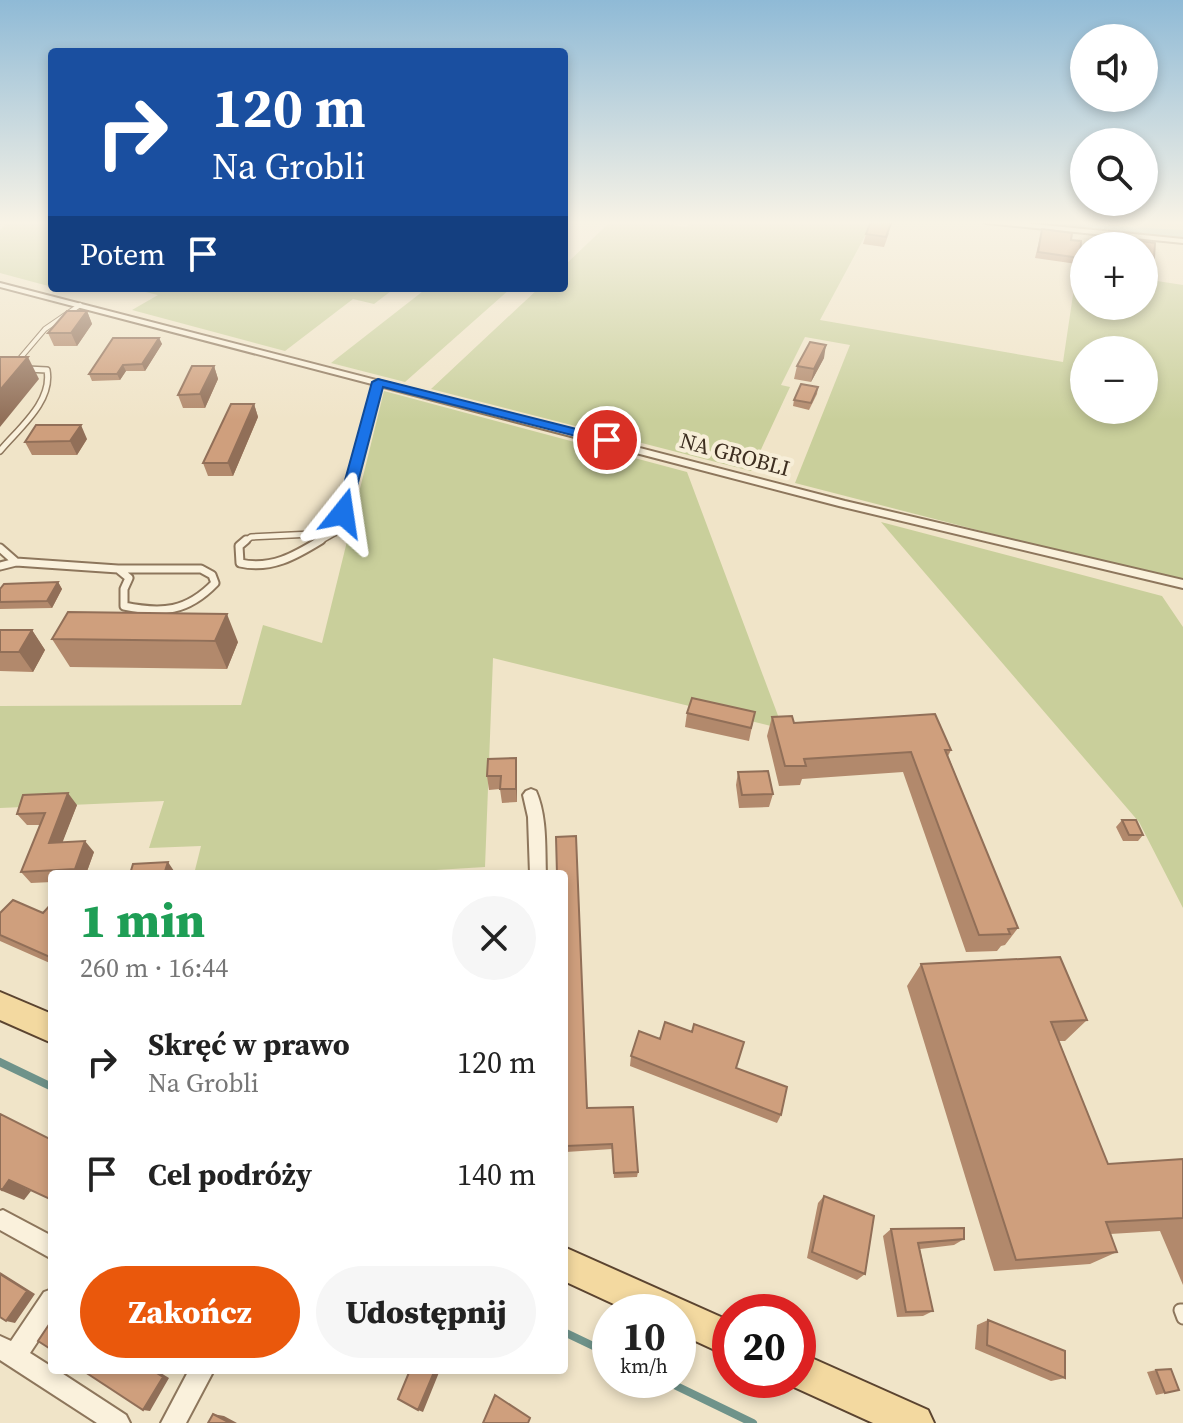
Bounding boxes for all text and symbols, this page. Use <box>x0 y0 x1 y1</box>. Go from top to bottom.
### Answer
map controls <box>1070 24 1158 424</box>
button: sound <box>1070 24 1158 112</box>
text: 120 m <box>212 69 366 146</box>
icon: right <box>80 80 184 184</box>
button: search <box>1070 128 1158 216</box>
text: Na Grobli <box>212 142 365 191</box>
icon: arrive <box>181 232 225 276</box>
button: + <box>1070 232 1158 320</box>
text: Potem <box>80 234 165 275</box>
button: − <box>1070 336 1158 424</box>
pin <box>573 406 641 474</box>
icon: arrive <box>585 418 629 462</box>
street label: NA GROBLI <box>677 425 793 483</box>
position arrow <box>301 471 385 555</box>
text: 1 min <box>80 887 205 953</box>
button: close <box>452 896 536 980</box>
text: 260 m · 16:44 <box>80 950 228 986</box>
text: Skręć w prawo <box>148 1024 350 1065</box>
icon: right <box>80 1040 124 1084</box>
text: 120 m <box>457 1042 536 1083</box>
text: Na Grobli <box>148 1065 259 1101</box>
icon: arrive <box>80 1152 124 1196</box>
text: Cel podróży <box>148 1154 312 1195</box>
text: 140 m <box>457 1154 536 1195</box>
button: Zakończ <box>80 1266 300 1358</box>
button: Udostępnij <box>316 1266 536 1358</box>
speed limit sign: 20 <box>712 1294 816 1398</box>
text: 10 <box>622 1309 666 1363</box>
text: km/h <box>620 1352 668 1380</box>

